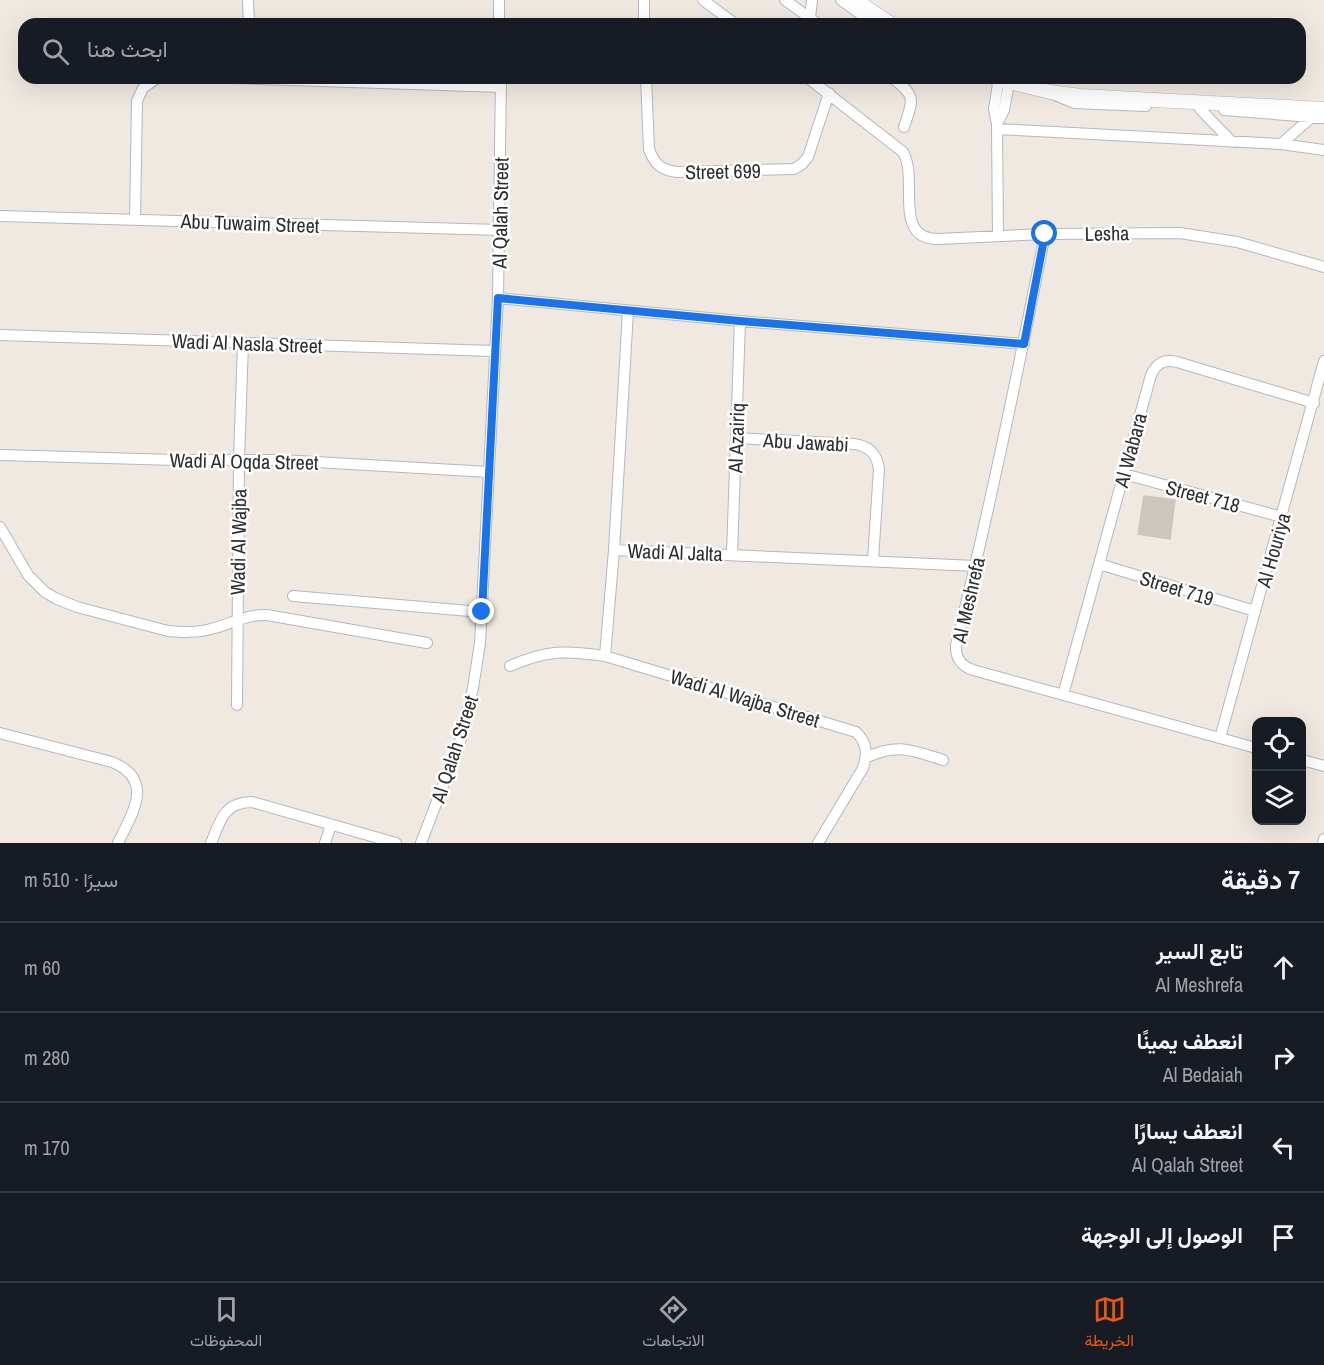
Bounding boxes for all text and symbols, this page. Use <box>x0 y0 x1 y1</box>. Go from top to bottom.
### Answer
search box <box>18 18 1306 84</box>
text: ابحث هنا <box>87 34 168 64</box>
icon: search <box>39 35 72 68</box>
street label: Al Qalah Street <box>486 157 514 270</box>
street label: Street 699 <box>685 157 761 185</box>
street label: Abu Tuwaim Street <box>179 207 320 239</box>
street label: Lesha <box>1084 219 1130 247</box>
route start <box>1031 220 1057 246</box>
street label: Wadi Al Nasla Street <box>171 327 323 359</box>
street label: Al Azairiq <box>721 402 751 475</box>
street label: Al Wabara <box>1107 410 1153 491</box>
street label: Abu Jawabi <box>762 426 849 458</box>
street label: Wadi Al Oqda Street <box>169 446 319 476</box>
street label: Street 718 <box>1163 473 1243 519</box>
street label: Wadi Al Wajba <box>224 489 252 595</box>
street label: Al Houriya <box>1249 509 1297 591</box>
street label: Wadi Al Jalta <box>627 537 723 567</box>
street label: Al Meshrefa <box>945 554 991 647</box>
street label: Street 719 <box>1137 564 1217 612</box>
route end <box>468 598 494 624</box>
street label: Wadi Al Wajba Street <box>667 662 823 734</box>
street label: Al Qalah Street <box>424 692 484 807</box>
map controls <box>1252 717 1306 825</box>
button: locate <box>1252 717 1306 771</box>
button: layers <box>1252 771 1306 825</box>
text: 7 دقيقة <box>1221 862 1300 897</box>
text: سيرًا · 510 m <box>24 866 118 893</box>
text: تابع السير <box>1156 936 1243 966</box>
icon: ahead <box>1267 951 1300 984</box>
text: 60 m <box>24 954 60 981</box>
text: Al Meshrefa <box>1156 971 1243 998</box>
text: انعطف يمينًا <box>1137 1026 1243 1056</box>
icon: right <box>1267 1041 1300 1074</box>
text: 280 m <box>24 1044 70 1071</box>
text: Al Bedaiah <box>1163 1061 1243 1088</box>
text: انعطف يسارًا <box>1134 1116 1243 1146</box>
icon: left <box>1267 1131 1300 1164</box>
text: 170 m <box>24 1134 70 1161</box>
text: Al Qalah Street <box>1132 1151 1243 1178</box>
text: الوصول إلى الوجهة <box>1081 1220 1243 1250</box>
icon: arrive <box>1267 1221 1300 1254</box>
tab: المحفوظات <box>190 1293 262 1355</box>
tab: الاتجاهات <box>642 1293 704 1355</box>
tab: الخريطة <box>1084 1293 1134 1355</box>

